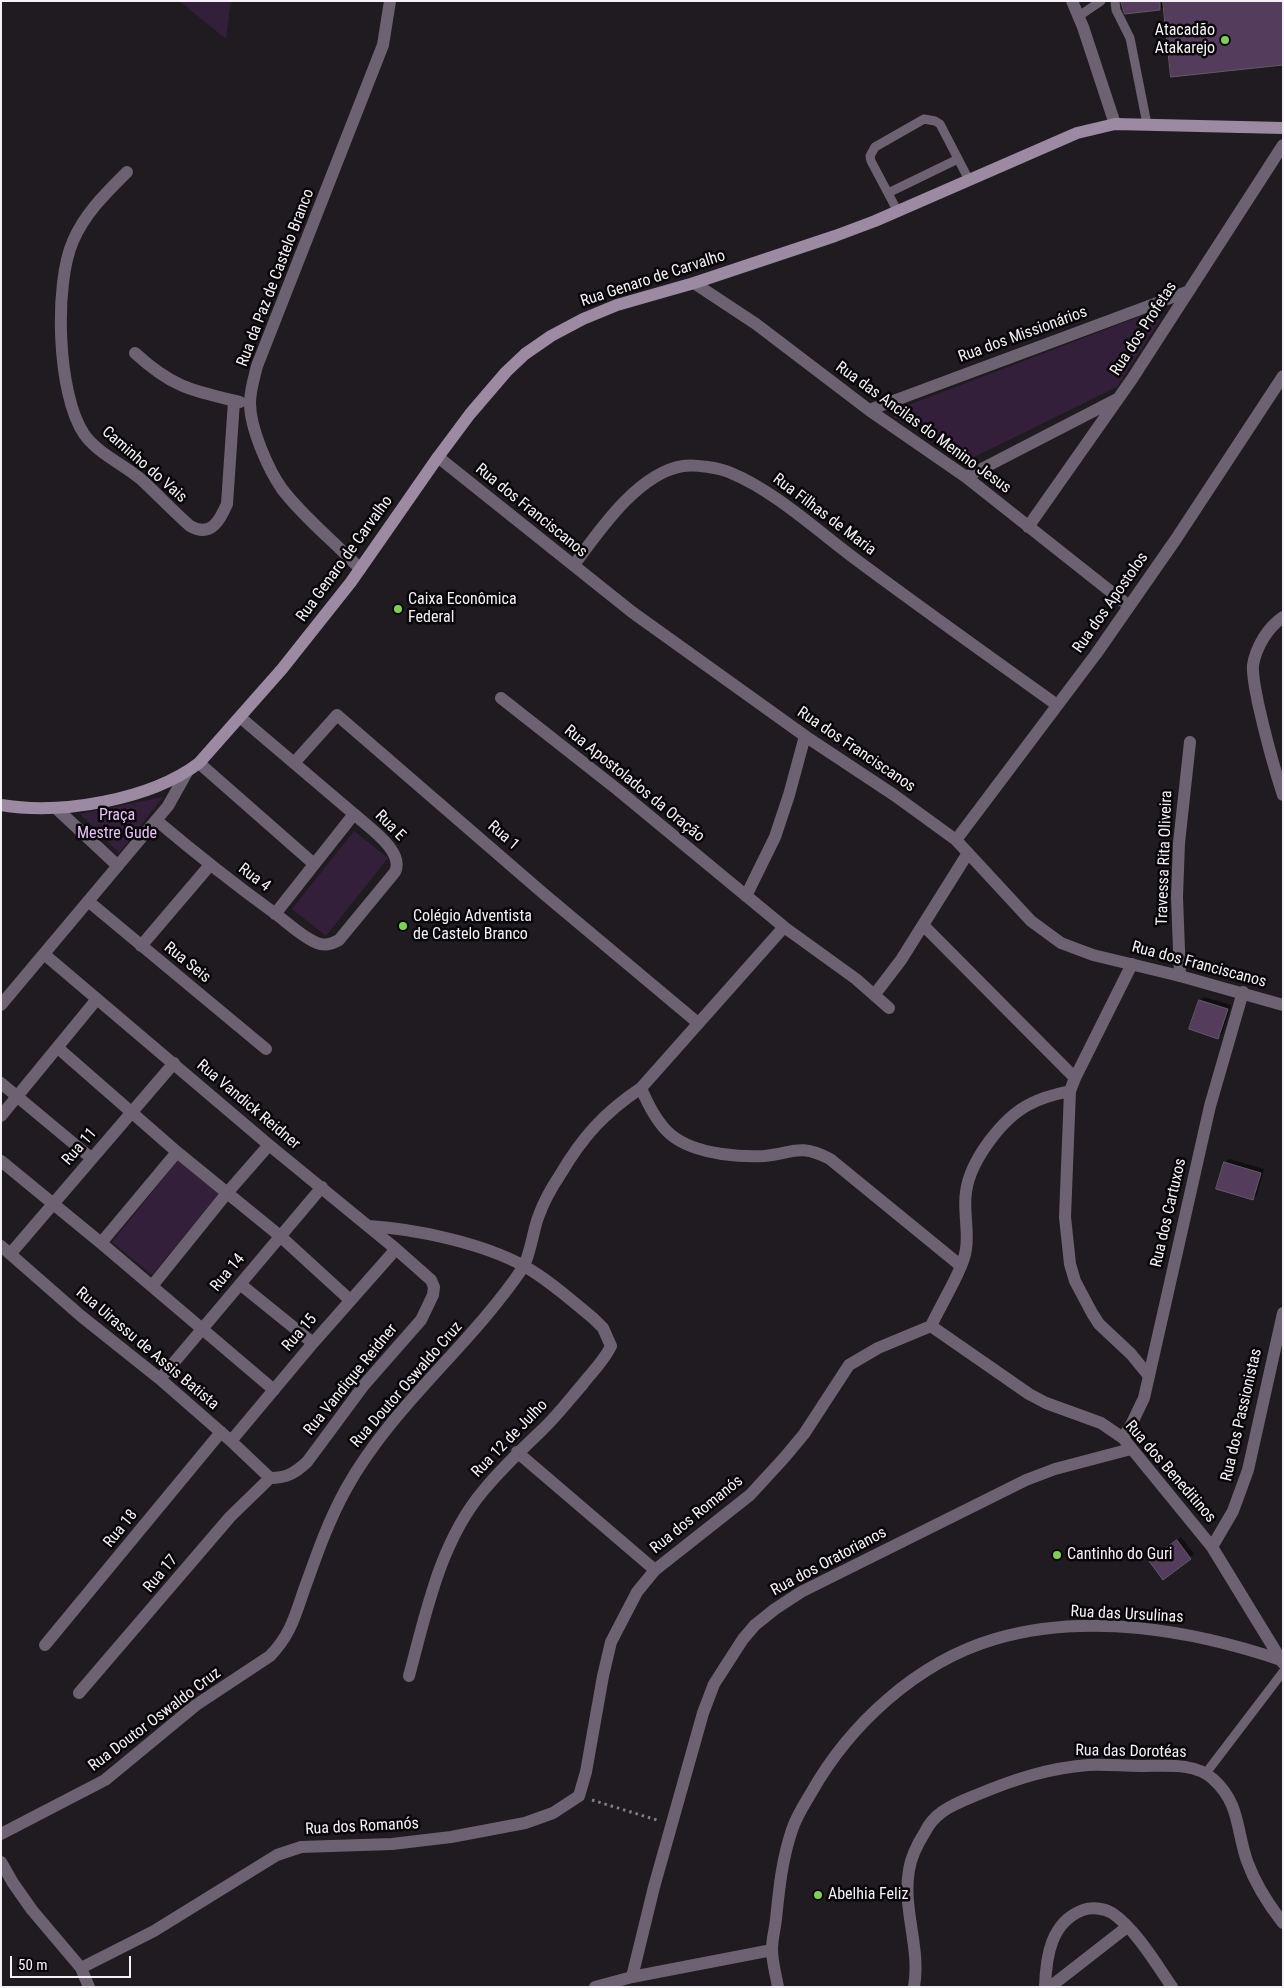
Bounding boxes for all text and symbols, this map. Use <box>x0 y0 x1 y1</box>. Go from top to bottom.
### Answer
place label: Atacadão Atakarejo <box>1155 21 1215 59</box>
marker: Atacadão Atakarejo <box>1219 34 1231 46</box>
street label: Rua da Paz de Castelo Branco <box>233 186 319 370</box>
street label: Rua Genaro de Carvalho <box>578 247 728 311</box>
street label: Rua dos Profetas <box>1106 278 1182 380</box>
street label: Rua dos Missionários <box>956 303 1090 367</box>
street label: Rua das Ancilas do Menino Jesus <box>832 358 1014 498</box>
street label: Caminho do Vais <box>98 423 190 507</box>
street label: Rua dos Franciscanos <box>471 460 591 562</box>
street label: Rua Filhas de Maria <box>769 470 879 560</box>
street label: Rua Genaro de Carvalho <box>293 492 397 626</box>
street label: Rua dos Apostolos <box>1069 549 1153 657</box>
place label: Caixa Econômica Federal <box>408 590 517 628</box>
marker: Caixa Econômica Federal <box>392 603 404 615</box>
street label: Rua dos Franciscanos <box>793 703 919 797</box>
street label: Rua Apostolados da Oração <box>560 721 708 847</box>
street label: Travessa Rita Oliveira <box>1153 790 1177 926</box>
park label: Praça Mestre Gude <box>77 806 157 844</box>
street label: Rua E <box>371 807 409 845</box>
street label: Rua 1 <box>483 817 523 855</box>
street label: Rua 4 <box>234 860 274 896</box>
place label: Colégio Adventista de Castelo Branco <box>413 907 532 945</box>
marker: Colégio Adventista de Castelo Branco <box>397 920 409 932</box>
street label: Rua Seis <box>160 938 214 988</box>
street label: Rua dos Franciscanos <box>1130 938 1268 992</box>
street label: Rua Vandick Reidner <box>192 1056 304 1154</box>
street label: Rua 11 <box>59 1124 101 1170</box>
street label: Rua dos Cartuxos <box>1147 1157 1191 1269</box>
street label: Rua 14 <box>207 1250 249 1296</box>
street label: Rua Uirassu de Assis Batista <box>72 1284 222 1414</box>
street label: Rua 15 <box>279 1310 321 1356</box>
street label: Rua Doutor Oswaldo Cruz <box>347 1318 467 1452</box>
street label: Rua Vandique Reidner <box>300 1320 402 1440</box>
street label: Rua dos Passionistas <box>1217 1347 1267 1483</box>
street label: Rua 12 de Julho <box>468 1396 552 1482</box>
street label: Rua dos Beneditinos <box>1120 1417 1220 1527</box>
street label: Rua dos Romanós <box>647 1472 747 1558</box>
street label: Rua 18 <box>100 1506 142 1552</box>
street label: Rua dos Oratorianos <box>768 1523 890 1601</box>
place label: Cantinho do Guri <box>1067 1545 1172 1565</box>
marker: Cantinho do Guri <box>1051 1549 1063 1561</box>
street label: Rua 17 <box>140 1551 182 1597</box>
street label: Rua das Ursulinas <box>1070 1602 1184 1628</box>
street label: Rua Doutor Oswaldo Cruz <box>85 1664 225 1776</box>
street label: Rua das Dorotéas <box>1075 1741 1187 1763</box>
street label: Rua dos Romanós <box>305 1814 419 1840</box>
place label: Abelhia Feliz <box>828 1885 908 1905</box>
marker: Abelhia Feliz <box>812 1889 824 1901</box>
scale bar <box>12 1946 134 1978</box>
text: 50 m <box>18 1956 48 1974</box>

